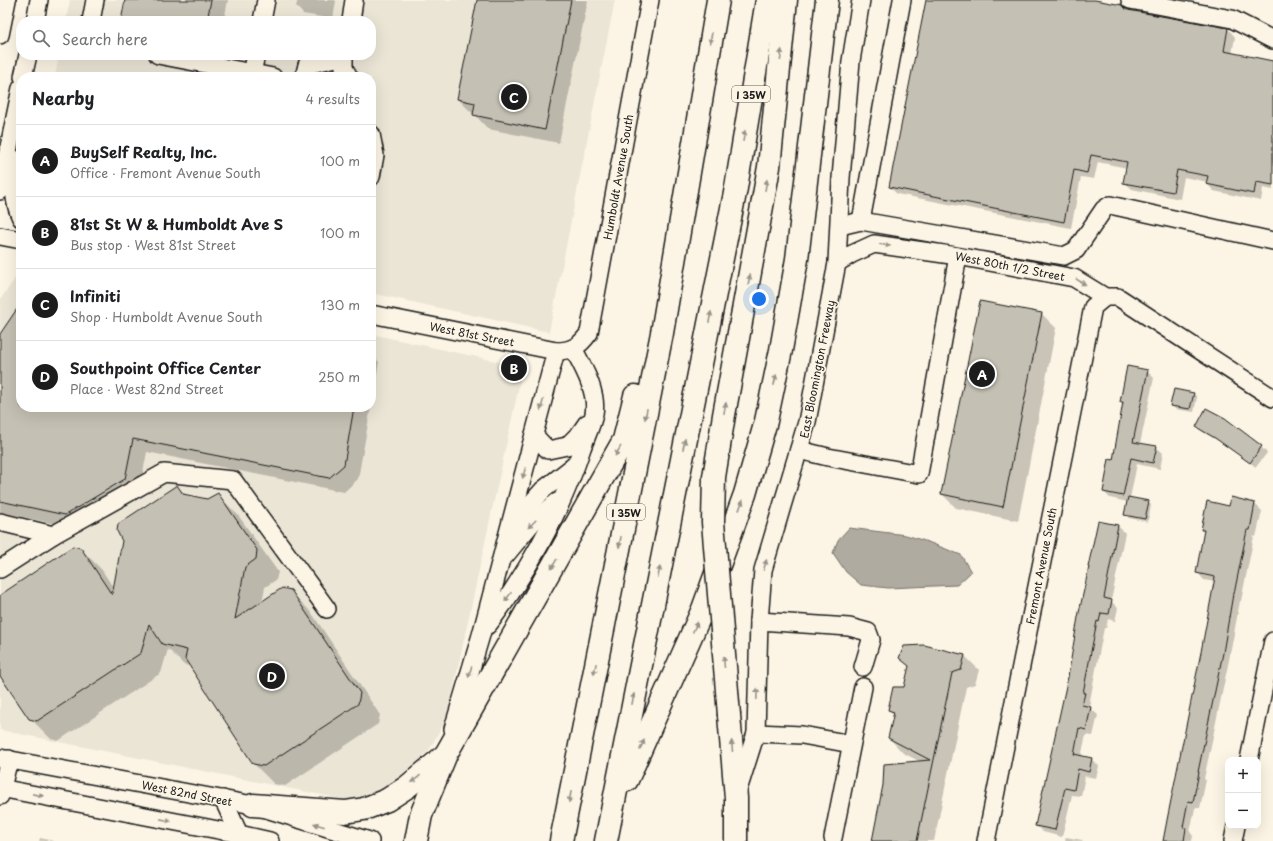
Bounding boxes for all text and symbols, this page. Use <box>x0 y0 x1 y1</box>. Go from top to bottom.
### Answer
search box <box>16 16 376 60</box>
icon: search <box>30 27 52 49</box>
text: Search here <box>62 27 148 50</box>
one-way arrow <box>708 32 714 45</box>
one-way arrow <box>777 49 784 62</box>
pin: C <box>501 82 527 112</box>
text: Nearby <box>32 85 94 111</box>
road number: I 35W <box>732 86 770 102</box>
text: 4 results <box>306 89 360 108</box>
street label: Humboldt Avenue South <box>599 113 637 241</box>
one-way arrow <box>742 130 748 142</box>
text: BuySelf Realty, Inc. <box>70 140 217 163</box>
text: A <box>40 151 50 170</box>
text: 100 m <box>320 151 360 170</box>
text: Office · Fremont Avenue South <box>70 163 261 182</box>
one-way arrow <box>763 179 769 191</box>
text: 81st St W & Humboldt Ave S <box>70 212 283 235</box>
text: B <box>41 223 49 242</box>
text: 100 m <box>320 223 360 242</box>
text: Bus stop · West 81st Street <box>70 235 236 254</box>
one-way arrow <box>879 242 891 248</box>
street label: West 80th 1/2 Street <box>954 247 1067 285</box>
one-way arrow <box>747 274 753 286</box>
one-way arrow <box>1075 279 1087 286</box>
text: Infiniti <box>70 284 121 307</box>
your location <box>749 289 769 309</box>
text: C <box>40 295 50 314</box>
text: 130 m <box>321 295 360 314</box>
street label: East Bloomington Freeway <box>795 298 839 440</box>
text: Shop · Humboldt Avenue South <box>70 307 262 326</box>
one-way arrow <box>707 310 713 323</box>
street label: West 81st Street <box>428 317 516 351</box>
pin: B <box>501 353 527 383</box>
text: Southpoint Office Center <box>70 356 261 379</box>
pin: A <box>969 359 995 389</box>
text: D <box>40 367 50 386</box>
text: 250 m <box>318 367 360 386</box>
one-way arrow <box>772 374 778 386</box>
text: Place · West 82nd Street <box>70 379 224 398</box>
one-way arrow <box>538 399 544 412</box>
one-way arrow <box>722 401 728 414</box>
one-way arrow <box>642 408 648 421</box>
one-way arrow <box>682 438 688 450</box>
one-way arrow <box>615 445 622 457</box>
one-way arrow <box>521 467 527 479</box>
one-way arrow <box>738 499 744 511</box>
road number: I 35W <box>607 504 645 520</box>
street label: Fremont Avenue South <box>1021 506 1061 626</box>
one-way arrow <box>527 519 537 529</box>
one-way arrow <box>617 536 623 548</box>
one-way arrow <box>550 558 557 570</box>
one-way arrow <box>762 558 768 570</box>
one-way arrow <box>656 565 662 578</box>
one-way arrow <box>504 592 512 603</box>
one-way arrow <box>692 621 698 632</box>
one-way arrow <box>721 656 728 668</box>
pin: D <box>259 661 285 691</box>
one-way arrow <box>592 663 598 676</box>
one-way arrow <box>467 666 473 678</box>
one-way arrow <box>753 688 760 700</box>
one-way arrow <box>631 693 637 705</box>
one-way arrow <box>639 740 645 751</box>
one-way arrow <box>728 740 735 752</box>
map controls <box>1225 757 1261 829</box>
button: + <box>1225 757 1261 793</box>
one-way arrow <box>411 775 422 784</box>
street label: West 82nd Street <box>140 776 234 810</box>
one-way arrow <box>566 791 572 803</box>
one-way arrow <box>32 792 44 798</box>
button: − <box>1225 793 1261 829</box>
one-way arrow <box>160 817 172 823</box>
one-way arrow <box>313 822 325 828</box>

